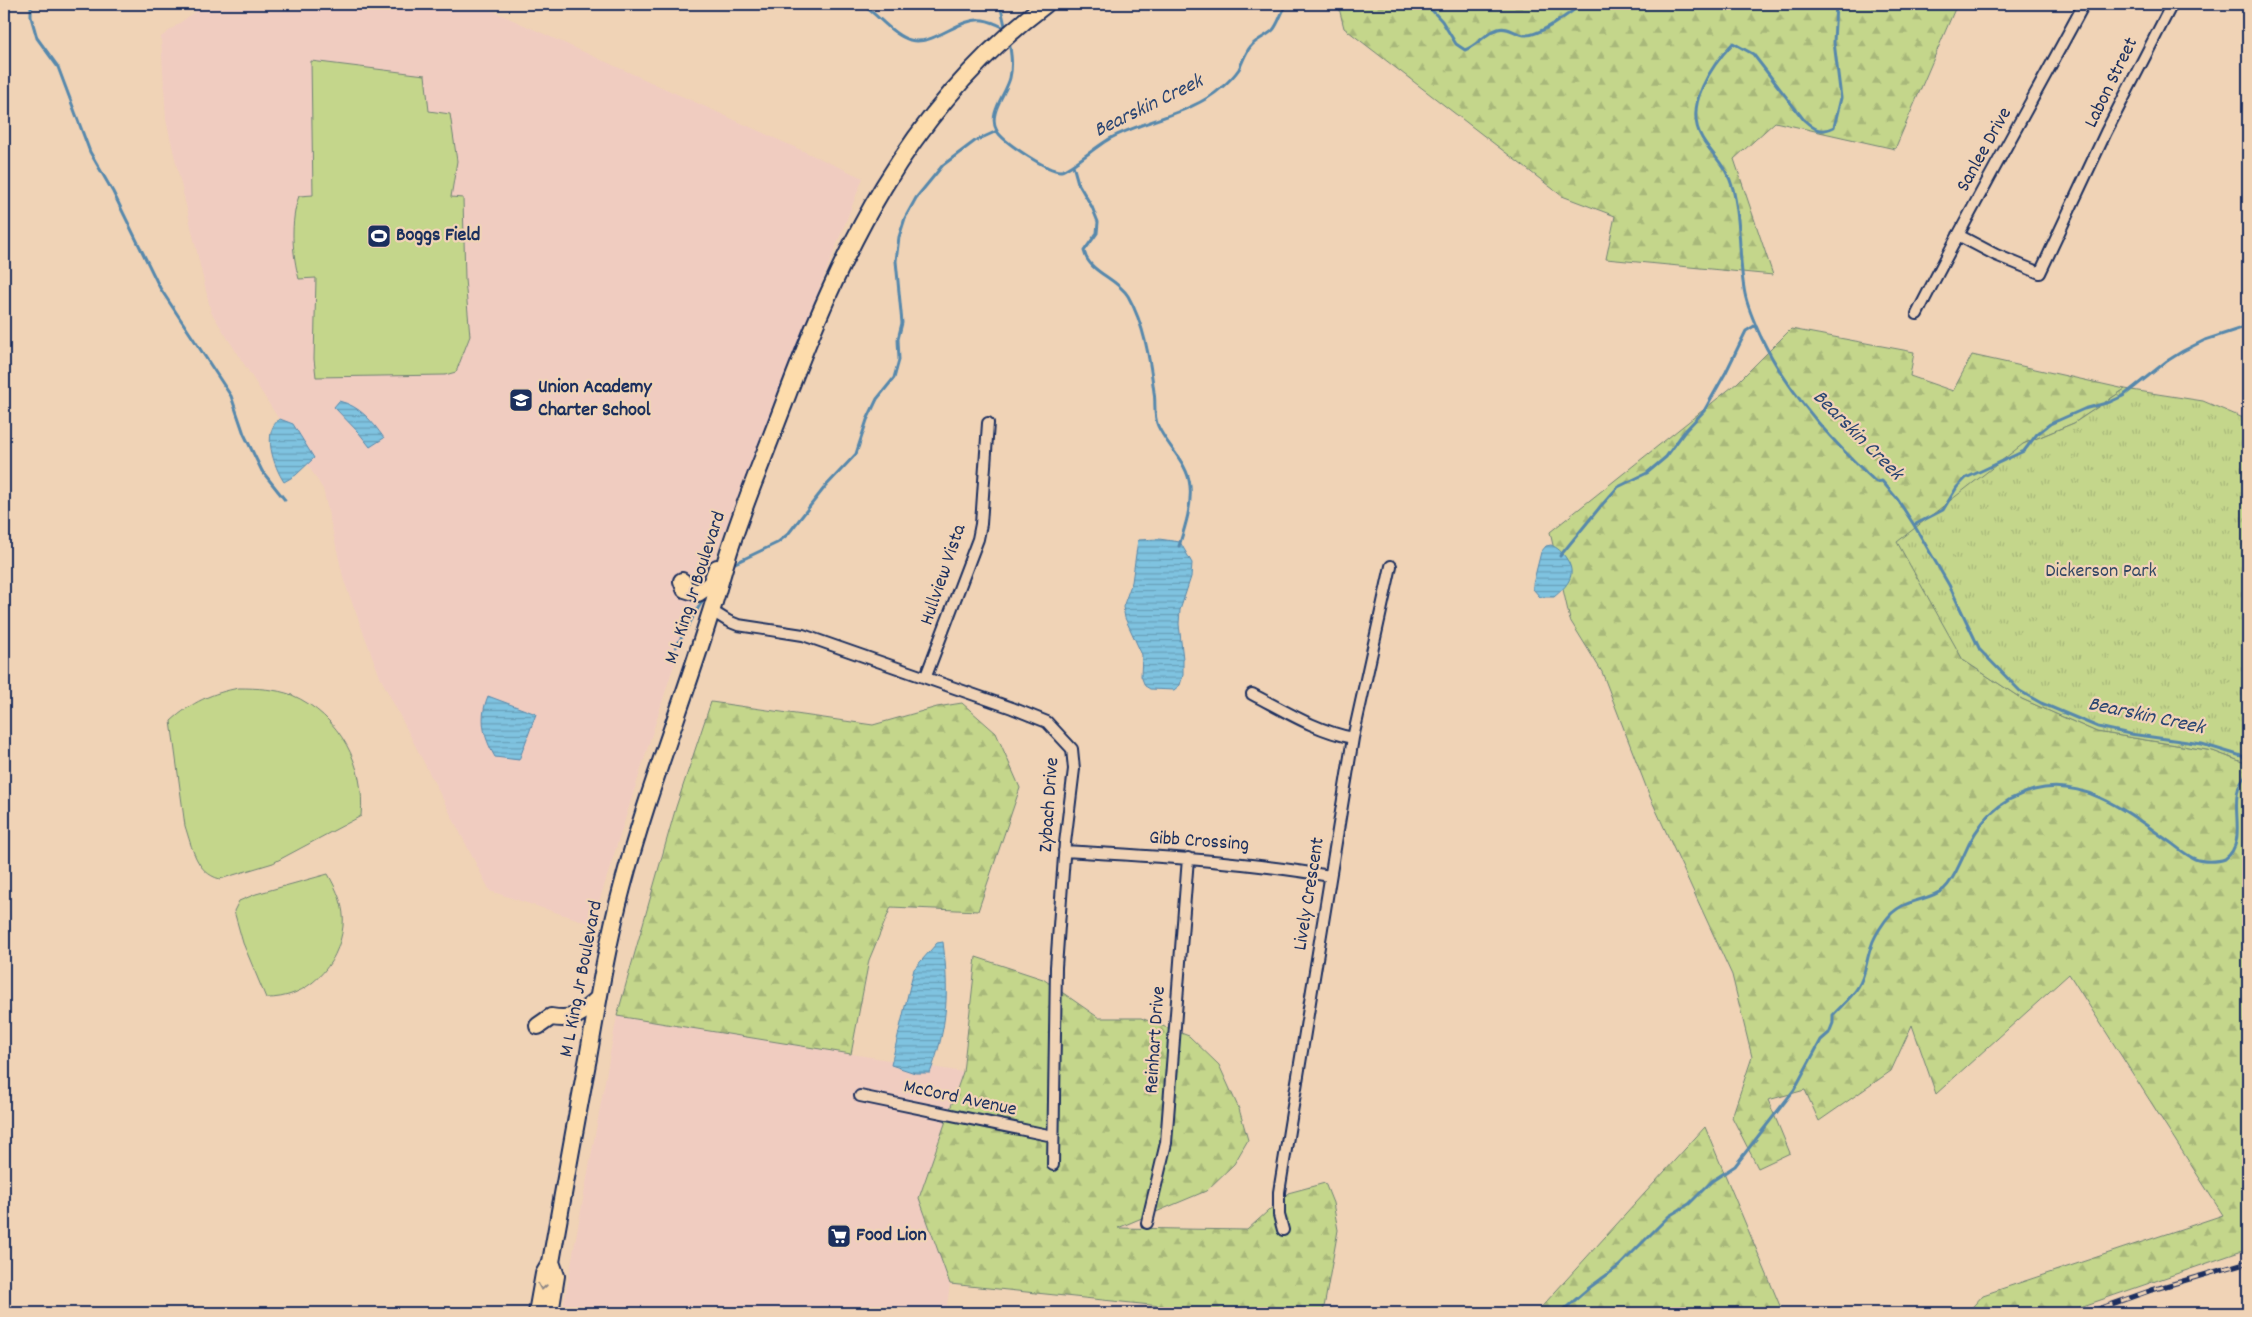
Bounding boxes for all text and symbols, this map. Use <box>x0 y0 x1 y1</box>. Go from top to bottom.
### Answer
street label: Labon Street <box>2078 33 2146 133</box>
water label: Bearskin Creek <box>1089 67 1211 146</box>
street label: Sanlee Drive <box>1950 102 2020 197</box>
place label: Boggs Field <box>396 222 480 250</box>
sports icon: Boggs Field <box>366 223 392 249</box>
place label: Union Academy Charter School <box>538 374 653 425</box>
water label: Bearskin Creek <box>1805 384 1911 490</box>
school or university icon: Union Academy Charter School <box>508 387 534 413</box>
street label: M L King Jr Boulevard <box>658 508 734 668</box>
street label: Hullview Vista <box>914 520 975 629</box>
park label: Dickerson Park <box>2045 558 2157 586</box>
water label: Bearskin Creek <box>2085 690 2209 744</box>
street label: Zybach Drive <box>1033 756 1067 854</box>
street label: Gibb Crossing <box>1148 825 1250 859</box>
street label: Lively Crescent <box>1287 835 1333 953</box>
street label: M L King Jr Boulevard <box>553 898 611 1060</box>
street label: Reinhart Drive <box>1138 985 1174 1095</box>
street label: McCord Avenue <box>901 1073 1019 1125</box>
place label: Food Lion <box>856 1222 927 1250</box>
supermarket icon: Food Lion <box>826 1223 852 1249</box>
one-way arrow <box>537 1282 547 1291</box>

